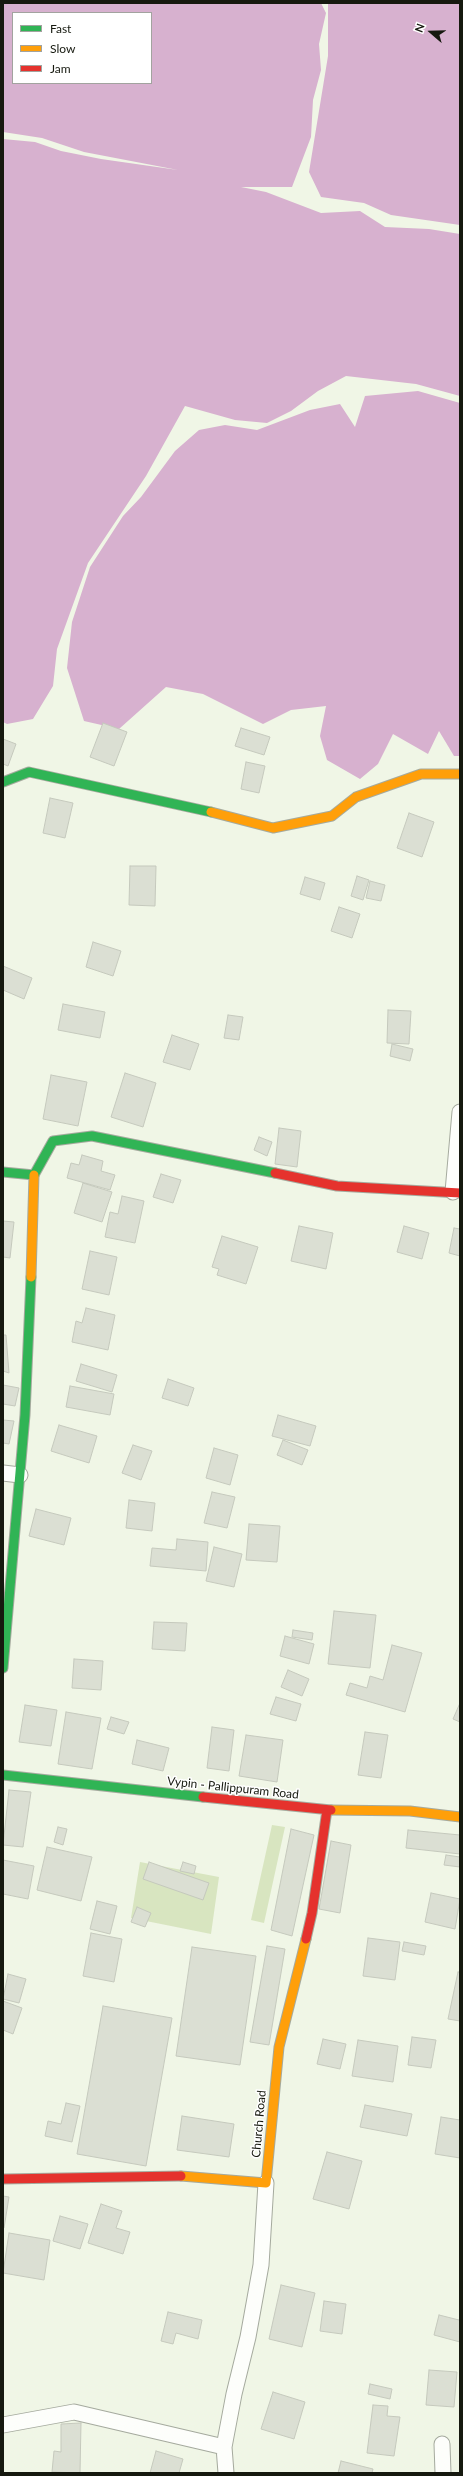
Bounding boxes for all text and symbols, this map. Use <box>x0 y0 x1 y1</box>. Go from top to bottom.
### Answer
legend <box>12 12 152 84</box>
north arrow <box>411 12 451 52</box>
text: Fast <box>50 21 71 36</box>
text: N <box>412 22 427 34</box>
text: Slow <box>50 41 75 56</box>
text: Jam <box>50 61 71 76</box>
street label: Vypin - Pallippuram Road <box>166 1774 300 1802</box>
street label: Church Road <box>249 2090 269 2158</box>

